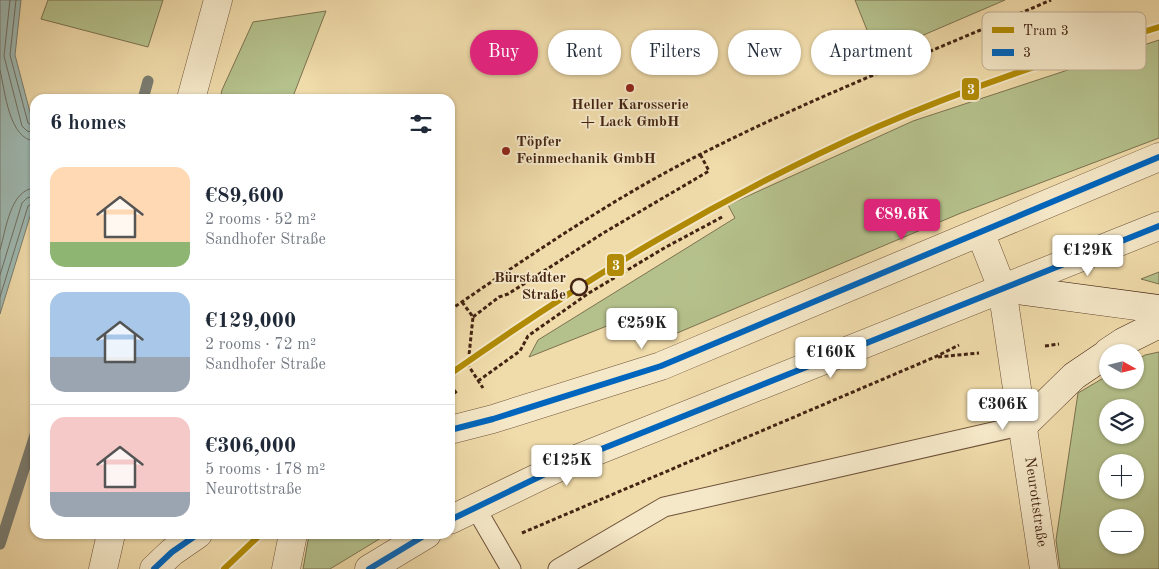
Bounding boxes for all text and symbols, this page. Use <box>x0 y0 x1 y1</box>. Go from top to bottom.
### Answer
legend <box>982 12 1146 70</box>
text: Tram 3 <box>1023 24 1069 38</box>
chip: Buy <box>470 30 538 75</box>
chip: Rent <box>548 30 621 75</box>
chip: Filters <box>631 30 718 75</box>
chip: New <box>728 30 801 75</box>
chip: Apartment <box>811 30 931 75</box>
text: 3 <box>1023 46 1031 60</box>
line badge: 3 <box>961 77 980 101</box>
marker: Heller Karosserie + Lack GmbH <box>624 82 636 94</box>
text: 3 <box>967 83 975 97</box>
place label: Heller Karosserie + Lack GmbH <box>571 98 689 130</box>
icon: filters <box>407 110 435 138</box>
text: 6 homes <box>50 113 126 134</box>
place label: Töpfer Feinmechanik GmbH <box>516 135 656 167</box>
marker: Töpfer Feinmechanik GmbH <box>500 145 512 157</box>
text: €89,600 <box>205 186 284 207</box>
icon: home <box>90 187 150 247</box>
pin: €89.6K <box>861 198 943 241</box>
text: €89.6K <box>875 207 929 223</box>
text: 2 rooms · 52 m² <box>205 212 316 228</box>
text: Sandhofer Straße <box>205 232 326 248</box>
pin: €129K <box>1053 234 1123 277</box>
text: €129K <box>1063 243 1113 259</box>
line badge: 3 <box>606 253 625 277</box>
text: 3 <box>612 259 620 273</box>
place label: Bürstadter Straße <box>494 271 566 303</box>
marker: Bürstadter Straße <box>570 278 588 296</box>
pin: €259K <box>607 308 677 350</box>
text: €129,000 <box>205 311 296 332</box>
icon: home <box>90 312 150 372</box>
text: €259K <box>617 316 667 332</box>
pin: €160K <box>796 336 866 379</box>
text: 2 rooms · 72 m² <box>205 337 316 353</box>
north arrow <box>1099 344 1144 389</box>
map controls <box>1099 344 1144 554</box>
text: €160K <box>806 345 856 361</box>
text: Sandhofer Straße <box>205 357 326 373</box>
pin: €306K <box>968 388 1038 431</box>
text: €306K <box>978 397 1028 413</box>
button: layers <box>1099 399 1144 444</box>
text: €306,000 <box>205 436 296 457</box>
icon: home <box>90 437 150 497</box>
pin: €125K <box>532 444 602 487</box>
text: €125K <box>542 453 592 469</box>
button: + <box>1099 454 1144 499</box>
street label: Neurottstraße <box>1021 456 1049 548</box>
text: 5 rooms · 178 m² <box>205 462 325 478</box>
text: Neurottstraße <box>205 482 302 498</box>
button: − <box>1099 509 1144 554</box>

